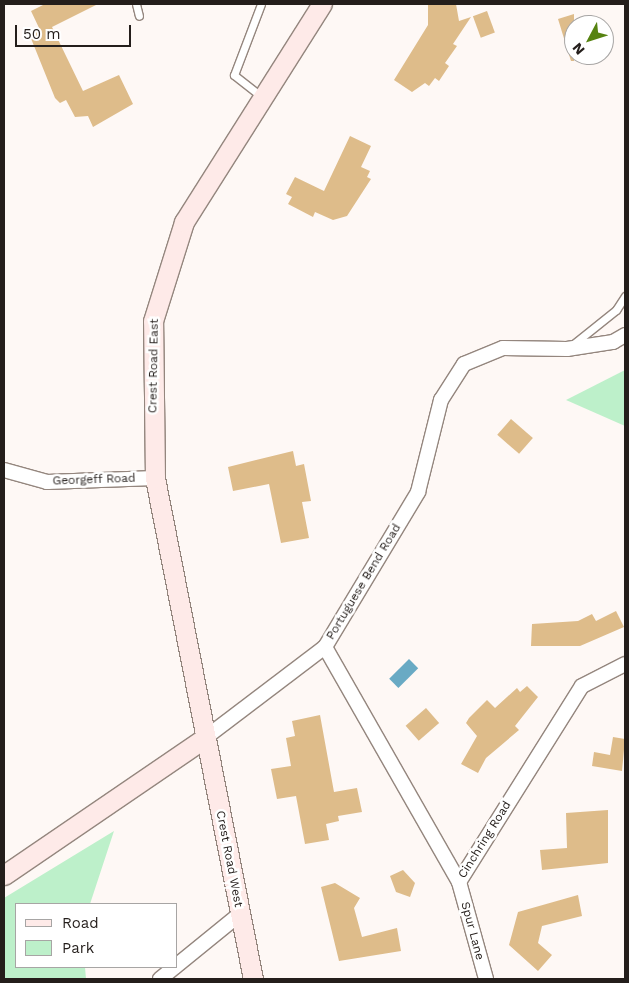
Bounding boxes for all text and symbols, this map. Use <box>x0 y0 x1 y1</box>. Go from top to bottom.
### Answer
scale bar <box>18 15 134 47</box>
north arrow <box>564 15 614 65</box>
text: 50 m <box>23 25 60 43</box>
text: N <box>569 40 588 58</box>
street label: Crest Road East <box>146 319 162 413</box>
street label: Georgeff Road <box>52 471 136 489</box>
street label: Portuguese Bend Road <box>324 521 404 643</box>
street label: Cinchring Road <box>456 799 514 881</box>
street label: Crest Road West <box>213 809 245 909</box>
street label: Spur Lane <box>457 900 487 962</box>
legend <box>15 903 178 968</box>
text: Road <box>62 914 99 932</box>
text: Park <box>62 939 94 957</box>

